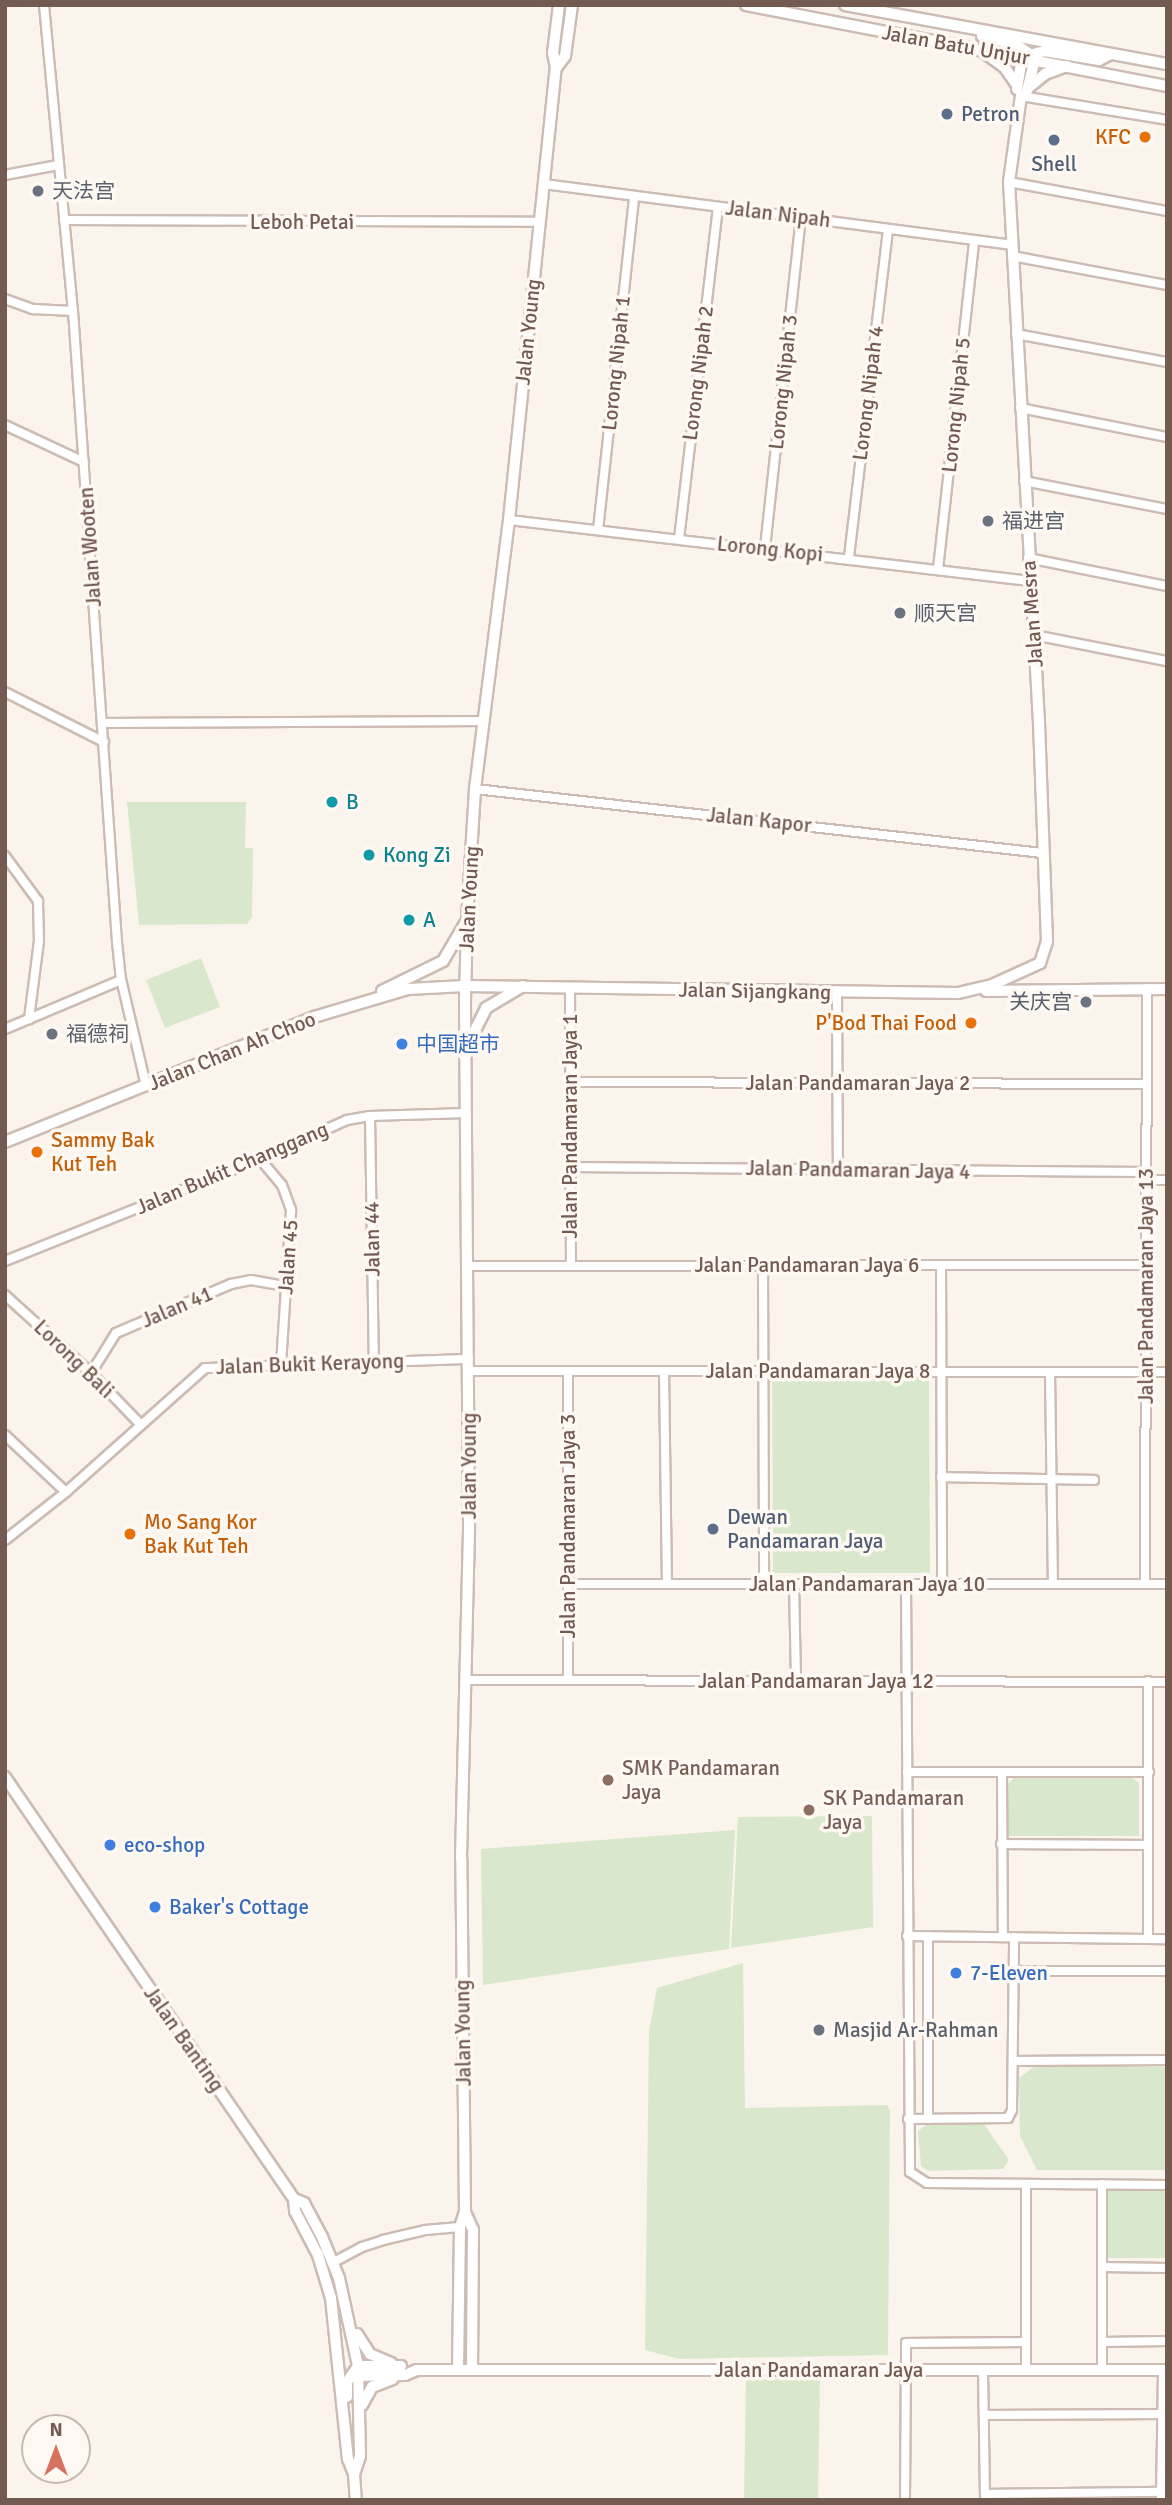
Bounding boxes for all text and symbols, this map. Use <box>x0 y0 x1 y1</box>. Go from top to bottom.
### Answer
street label: Jalan Batu Unjur <box>880 20 1032 70</box>
place label: Petron <box>961 101 1020 127</box>
marker: Petron <box>939 106 955 122</box>
place label: KFC <box>1095 124 1131 150</box>
marker: KFC <box>1137 129 1153 145</box>
marker: Shell <box>1046 132 1062 148</box>
place label: Shell <box>1031 151 1077 177</box>
place label: 天法宫 <box>52 178 115 204</box>
marker: 天法宫 <box>30 183 46 199</box>
street label: Jalan Nipah <box>724 195 832 233</box>
street label: Leboh Petai <box>250 209 354 235</box>
street label: Jalan Young <box>510 278 546 386</box>
street label: Lorong Nipah 1 <box>596 294 636 432</box>
street label: Lorong Nipah 2 <box>677 304 719 442</box>
street label: Lorong Nipah 3 <box>763 313 803 451</box>
street label: Lorong Nipah 4 <box>847 324 889 462</box>
street label: Lorong Nipah 5 <box>936 336 976 474</box>
street label: Jalan Wooten <box>73 486 107 608</box>
place label: 福进宫 <box>1002 508 1065 534</box>
marker: 福进宫 <box>980 513 996 529</box>
street label: Lorong Kopi <box>716 531 824 567</box>
street label: Jalan Mesra <box>1016 560 1048 668</box>
place label: 顺天宫 <box>914 600 977 626</box>
marker: 顺天宫 <box>892 605 908 621</box>
place label: B <box>346 789 359 815</box>
marker: B <box>324 794 340 810</box>
street label: Jalan Kapor <box>705 802 813 838</box>
place label: Kong Zi <box>383 842 451 868</box>
street label: Jalan Young <box>454 845 484 953</box>
marker: Kong Zi <box>361 847 377 863</box>
place label: A <box>423 907 436 933</box>
marker: A <box>401 912 417 928</box>
street label: Jalan Sijangkang <box>679 977 831 1005</box>
place label: 关庆宫 <box>1009 989 1072 1015</box>
marker: 关庆宫 <box>1078 994 1094 1010</box>
street label: Jalan Chan Ah Choo <box>145 1006 319 1096</box>
place label: P'Bod Thai Food <box>815 1010 957 1036</box>
street label: Jalan Pandamaran Jaya 1 <box>557 1014 583 1238</box>
marker: P'Bod Thai Food <box>963 1015 979 1031</box>
place label: 福德祠 <box>66 1021 129 1047</box>
marker: 福德祠 <box>44 1026 60 1042</box>
place label: 中国超市 <box>416 1031 500 1057</box>
marker: 中国超市 <box>394 1036 410 1052</box>
street label: Jalan Pandamaran Jaya 2 <box>746 1070 970 1096</box>
street label: Jalan Bukit Changgang <box>132 1116 332 1220</box>
place label: Sammy Bak Kut Teh <box>51 1127 155 1177</box>
marker: Sammy Bak Kut Teh <box>29 1144 45 1160</box>
street label: Jalan Pandamaran Jaya 4 <box>745 1155 971 1185</box>
street label: Jalan Pandamaran Jaya 13 <box>1133 1168 1159 1404</box>
street label: Jalan 44 <box>359 1201 385 1277</box>
street label: Jalan 45 <box>273 1219 303 1295</box>
street label: Jalan Pandamaran Jaya 6 <box>695 1252 919 1278</box>
street label: Jalan 41 <box>138 1281 216 1333</box>
street label: Lorong Bali <box>29 1315 119 1403</box>
street label: Jalan Bukit Kerayong <box>215 1348 405 1380</box>
street label: Jalan Pandamaran Jaya 8 <box>706 1358 930 1384</box>
street label: Jalan Young <box>456 1413 482 1519</box>
street label: Jalan Pandamaran Jaya 3 <box>555 1414 581 1638</box>
place label: Dewan Pandamaran Jaya <box>727 1504 883 1554</box>
place label: Mo Sang Kor Bak Kut Teh <box>144 1509 257 1559</box>
marker: Dewan Pandamaran Jaya <box>705 1521 721 1537</box>
marker: Mo Sang Kor Bak Kut Teh <box>122 1526 138 1542</box>
street label: Jalan Pandamaran Jaya 10 <box>749 1571 985 1597</box>
street label: Jalan Pandamaran Jaya 12 <box>698 1668 934 1694</box>
place label: SMK Pandamaran Jaya <box>622 1755 780 1805</box>
marker: SMK Pandamaran Jaya <box>600 1772 616 1788</box>
place label: SK Pandamaran Jaya <box>823 1785 964 1835</box>
marker: SK Pandamaran Jaya <box>801 1802 817 1818</box>
place label: eco-shop <box>124 1832 205 1858</box>
marker: eco-shop <box>102 1837 118 1853</box>
place label: Baker's Cottage <box>169 1894 309 1920</box>
marker: Baker's Cottage <box>147 1899 163 1915</box>
place label: 7-Eleven <box>970 1960 1048 1986</box>
marker: 7-Eleven <box>948 1965 964 1981</box>
street label: Jalan Young <box>449 1979 477 2087</box>
street label: Jalan Banting <box>138 1981 230 2097</box>
place label: Masjid Ar-Rahman <box>833 2017 998 2043</box>
marker: Masjid Ar-Rahman <box>811 2022 827 2038</box>
street label: Jalan Pandamaran Jaya <box>715 2357 923 2383</box>
north arrow <box>21 2414 91 2484</box>
text: N <box>49 2418 63 2442</box>

